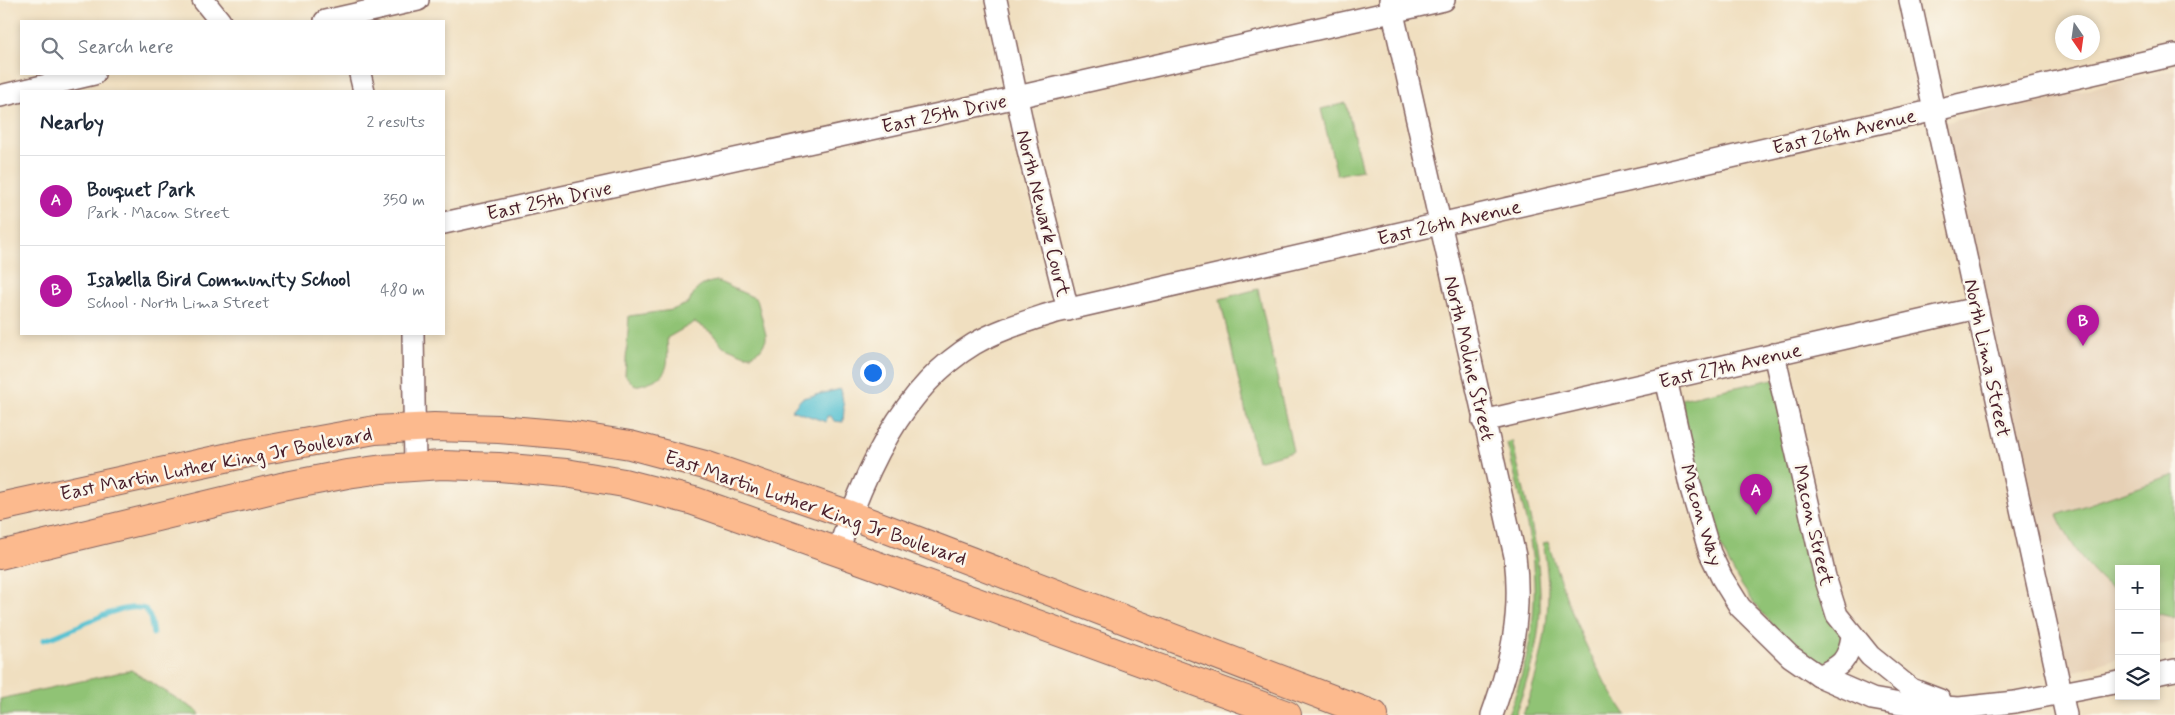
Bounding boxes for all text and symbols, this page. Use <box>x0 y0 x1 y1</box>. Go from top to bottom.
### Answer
north arrow <box>2055 15 2100 60</box>
search box <box>20 20 445 75</box>
icon: search <box>38 34 66 62</box>
text: Search here <box>78 35 174 60</box>
street label: East 25th Drive <box>879 88 1009 141</box>
street label: East 26th Avenue <box>1770 103 1919 162</box>
text: Nearby <box>40 109 104 137</box>
text: 2 results <box>367 112 425 133</box>
street label: North Newark Court <box>1009 127 1076 300</box>
street label: East 25th Drive <box>484 175 614 228</box>
text: Bouquet Park <box>87 178 195 203</box>
text: A <box>51 190 61 211</box>
text: 350 m <box>383 190 425 211</box>
street label: East 26th Avenue <box>1375 194 1524 253</box>
text: Park · Macon Street <box>87 203 230 224</box>
text: Isabella Bird Community School <box>87 268 351 293</box>
street label: North Moline Street <box>1436 273 1501 444</box>
street label: North Lima Street <box>1957 277 2016 440</box>
text: B <box>51 280 61 301</box>
text: 480 m <box>380 280 425 301</box>
text: School · North Lima Street <box>87 293 270 314</box>
pin: B <box>2067 305 2099 346</box>
street label: East 27th Avenue <box>1656 337 1804 396</box>
your location <box>860 360 886 386</box>
street label: East Martin Luther King Jr Boulevard <box>58 421 375 508</box>
street label: East Martin Luther King Jr Boulevard <box>661 444 970 573</box>
street label: Macon Way <box>1672 461 1729 570</box>
street label: Macon Street <box>1785 462 1840 589</box>
pin: A <box>1740 474 1772 515</box>
map controls <box>2115 565 2160 700</box>
button: + <box>2115 565 2160 610</box>
button: − <box>2115 610 2160 655</box>
button: layers <box>2115 655 2160 700</box>

